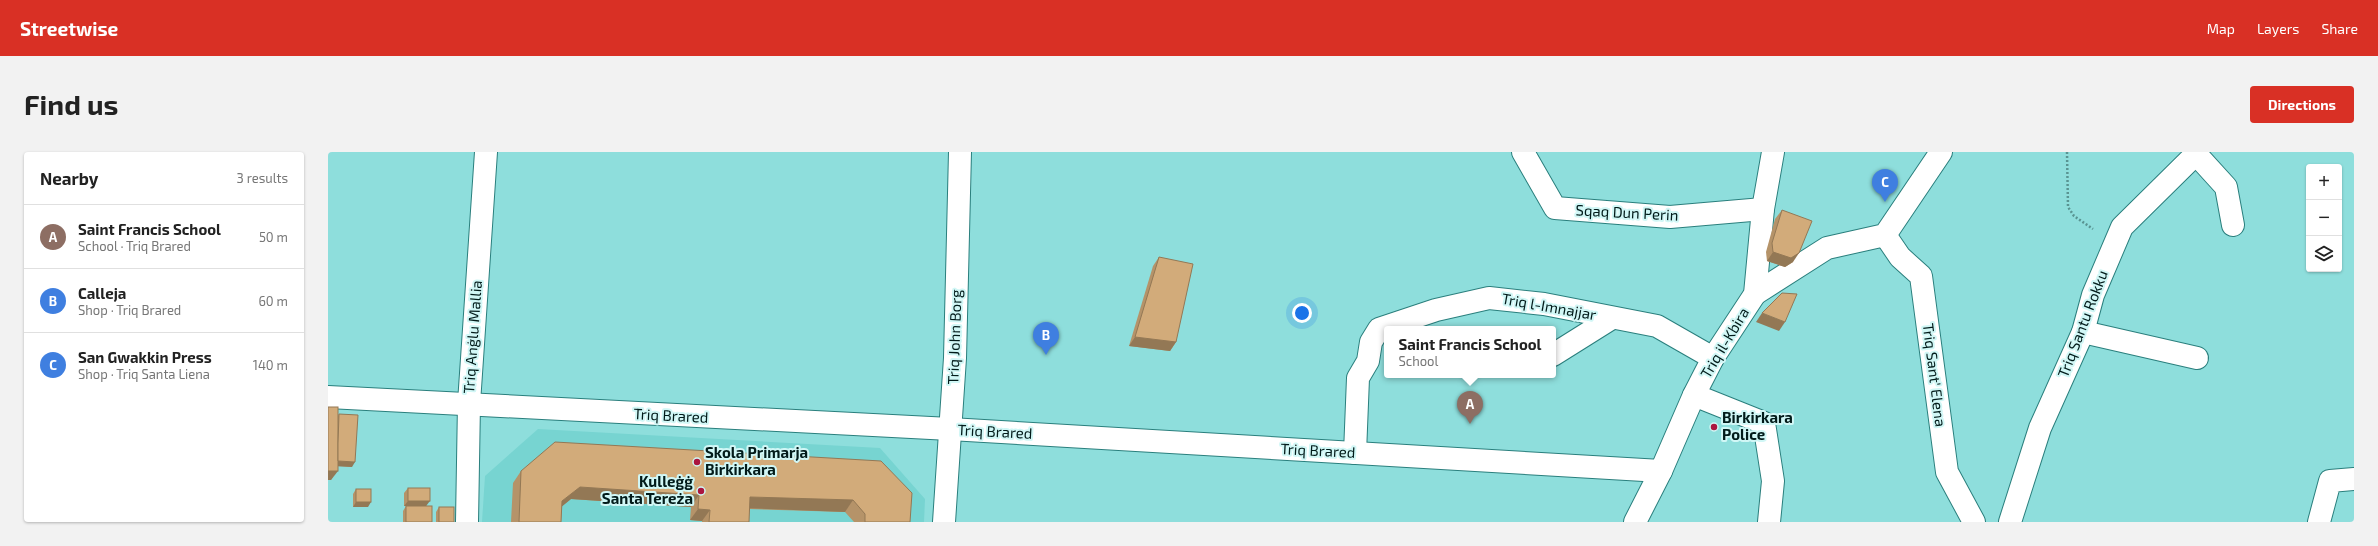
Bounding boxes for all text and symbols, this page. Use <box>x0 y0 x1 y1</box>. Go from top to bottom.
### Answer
text: Streetwise <box>20 17 118 40</box>
text: Map <box>2207 20 2235 37</box>
text: Layers <box>2257 20 2299 37</box>
text: Share <box>2321 20 2358 37</box>
button: Directions <box>2250 86 2354 123</box>
text: Find us <box>24 87 118 121</box>
map controls <box>2306 164 2342 272</box>
button: + <box>2306 164 2342 200</box>
text: Nearby <box>40 168 98 188</box>
pin: C <box>1872 169 1898 202</box>
text: 3 results <box>237 170 288 186</box>
street label: Sqaq Dun Perin <box>1575 200 1679 224</box>
button: − <box>2306 200 2342 236</box>
text: Saint Francis School <box>78 220 221 238</box>
text: A <box>49 229 57 245</box>
text: 50 m <box>259 229 288 245</box>
button: layers <box>2306 236 2342 272</box>
text: School · Triq Brared <box>78 238 191 254</box>
street label: Triq Santu Rokku <box>2053 267 2111 380</box>
street label: Triq Anġlu Mallia <box>459 280 485 394</box>
text: Calleja <box>78 284 126 302</box>
street label: Triq John Borg <box>943 288 965 385</box>
street label: Triq l-Imnajjar <box>1500 289 1598 324</box>
text: B <box>49 293 57 309</box>
text: 60 m <box>258 293 288 309</box>
text: Shop · Triq Brared <box>78 302 181 318</box>
your location <box>1292 303 1312 323</box>
street label: Triq il-Kbira <box>1696 304 1752 381</box>
pin: B <box>1033 322 1059 355</box>
street label: Triq Sant' Elena <box>1920 322 1950 428</box>
popup <box>1384 326 1556 378</box>
text: Saint Francis School <box>1399 335 1542 353</box>
text: San Gwakkin Press <box>78 348 212 366</box>
text: School <box>1399 353 1438 369</box>
text: C <box>49 357 57 373</box>
text: 140 m <box>253 357 288 373</box>
text: Shop · Triq Santa Liena <box>78 366 210 382</box>
pin: A <box>1457 391 1483 424</box>
street label: Triq Brared <box>633 404 709 426</box>
place label: Birkirkara Police <box>1722 408 1793 443</box>
street label: Triq Brared <box>957 420 1033 442</box>
marker: Birkirkara Police <box>1709 422 1719 432</box>
street label: Triq Brared <box>1280 439 1356 461</box>
place label: Skola Primarja Birkirkara <box>705 443 808 478</box>
marker: Skola Primarja Birkirkara <box>692 457 702 467</box>
place label: Kulleġġ Santa Tereża <box>602 472 693 507</box>
marker: Kulleġġ Santa Tereża <box>696 486 706 496</box>

